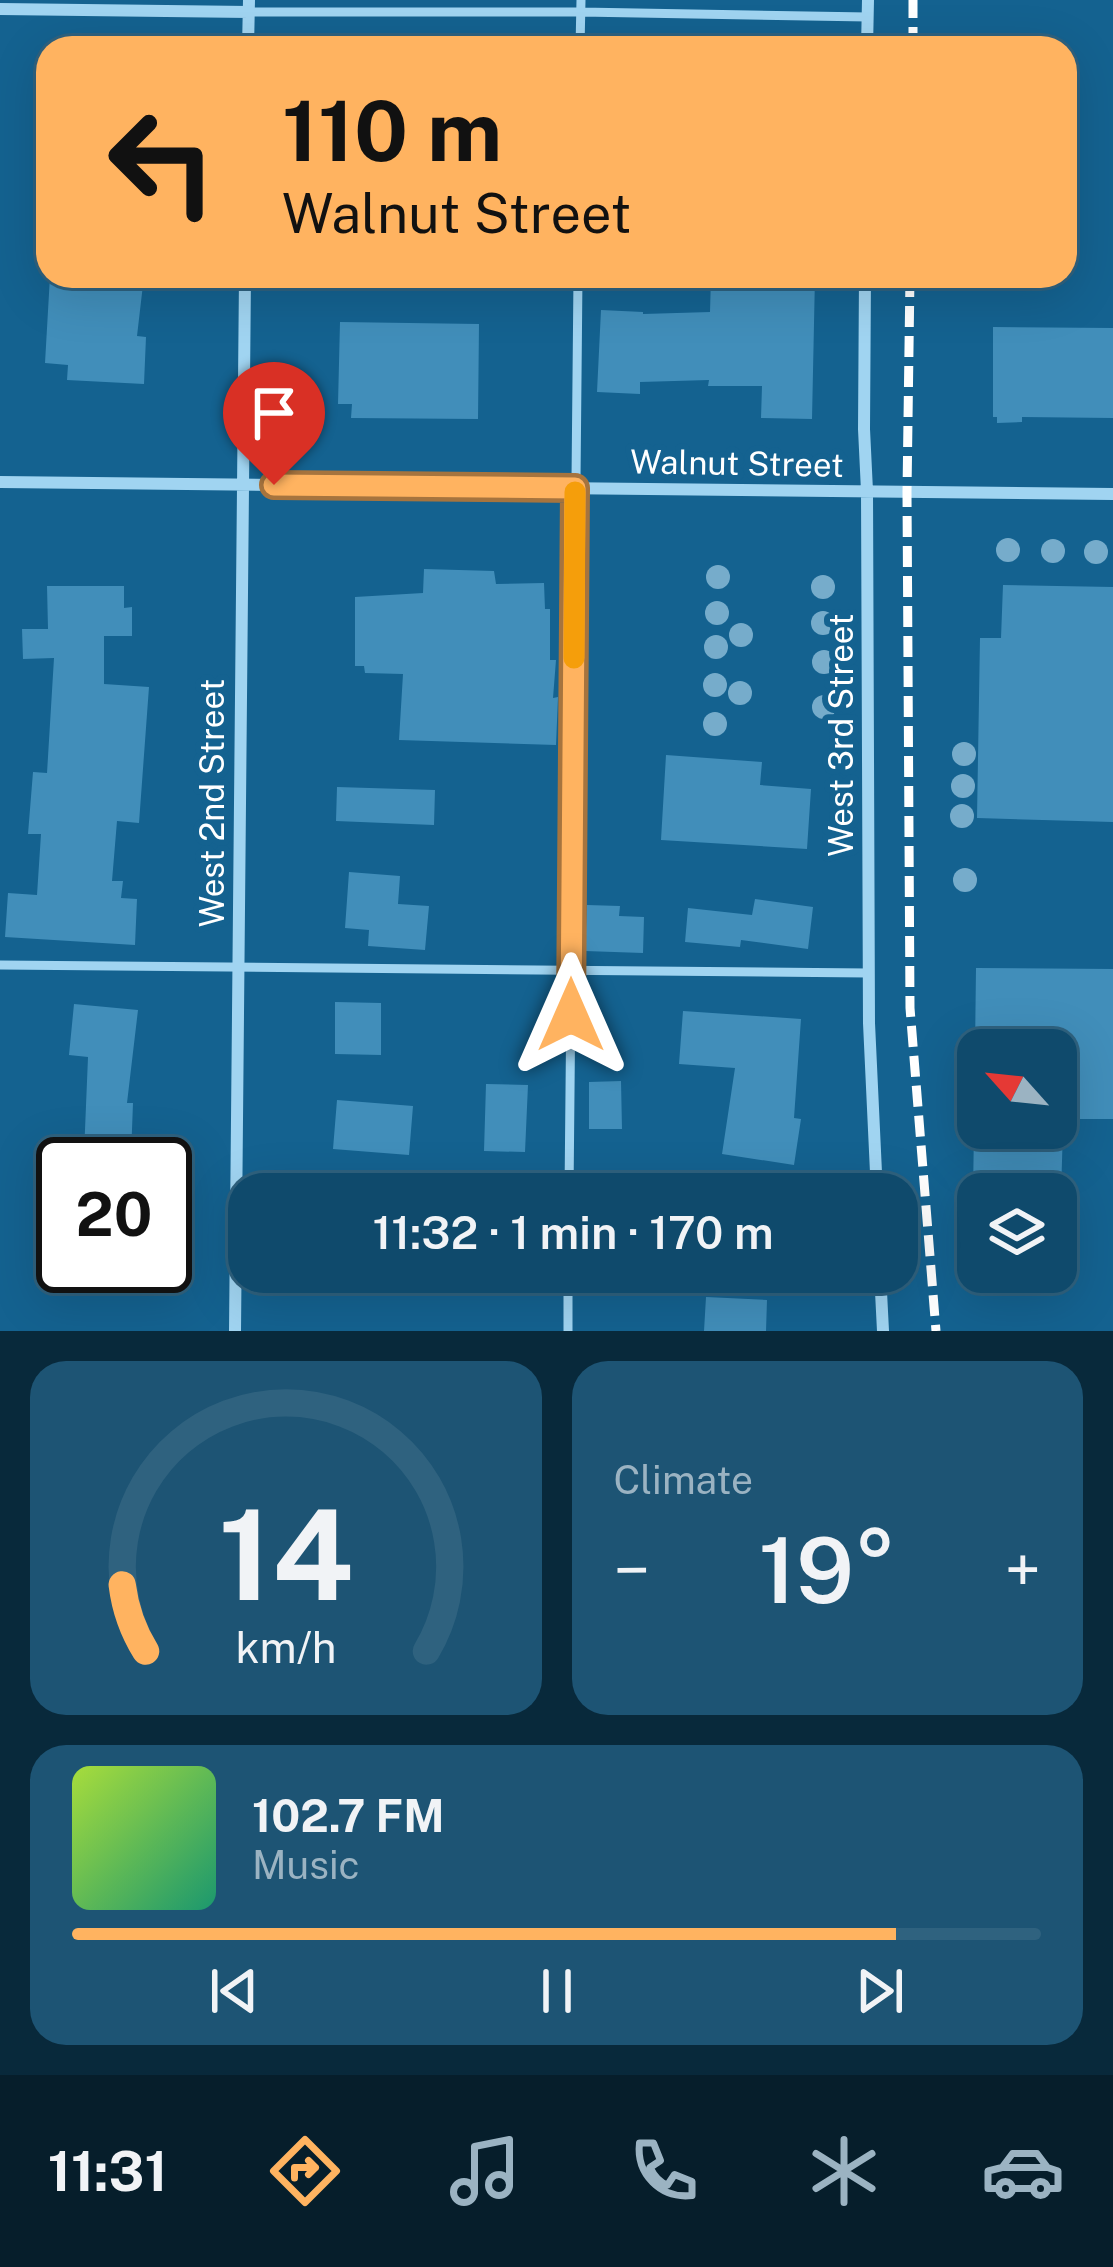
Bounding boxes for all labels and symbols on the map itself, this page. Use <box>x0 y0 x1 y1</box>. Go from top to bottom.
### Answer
pin <box>223 362 325 485</box>
street label: Walnut Street <box>630 442 844 484</box>
street label: West 3rd Street <box>822 613 860 857</box>
street label: West 2nd Street <box>193 679 231 927</box>
position arrow <box>508 952 634 1078</box>
north arrow <box>957 1029 1077 1149</box>
speed limit sign: 20 <box>36 1137 192 1293</box>

